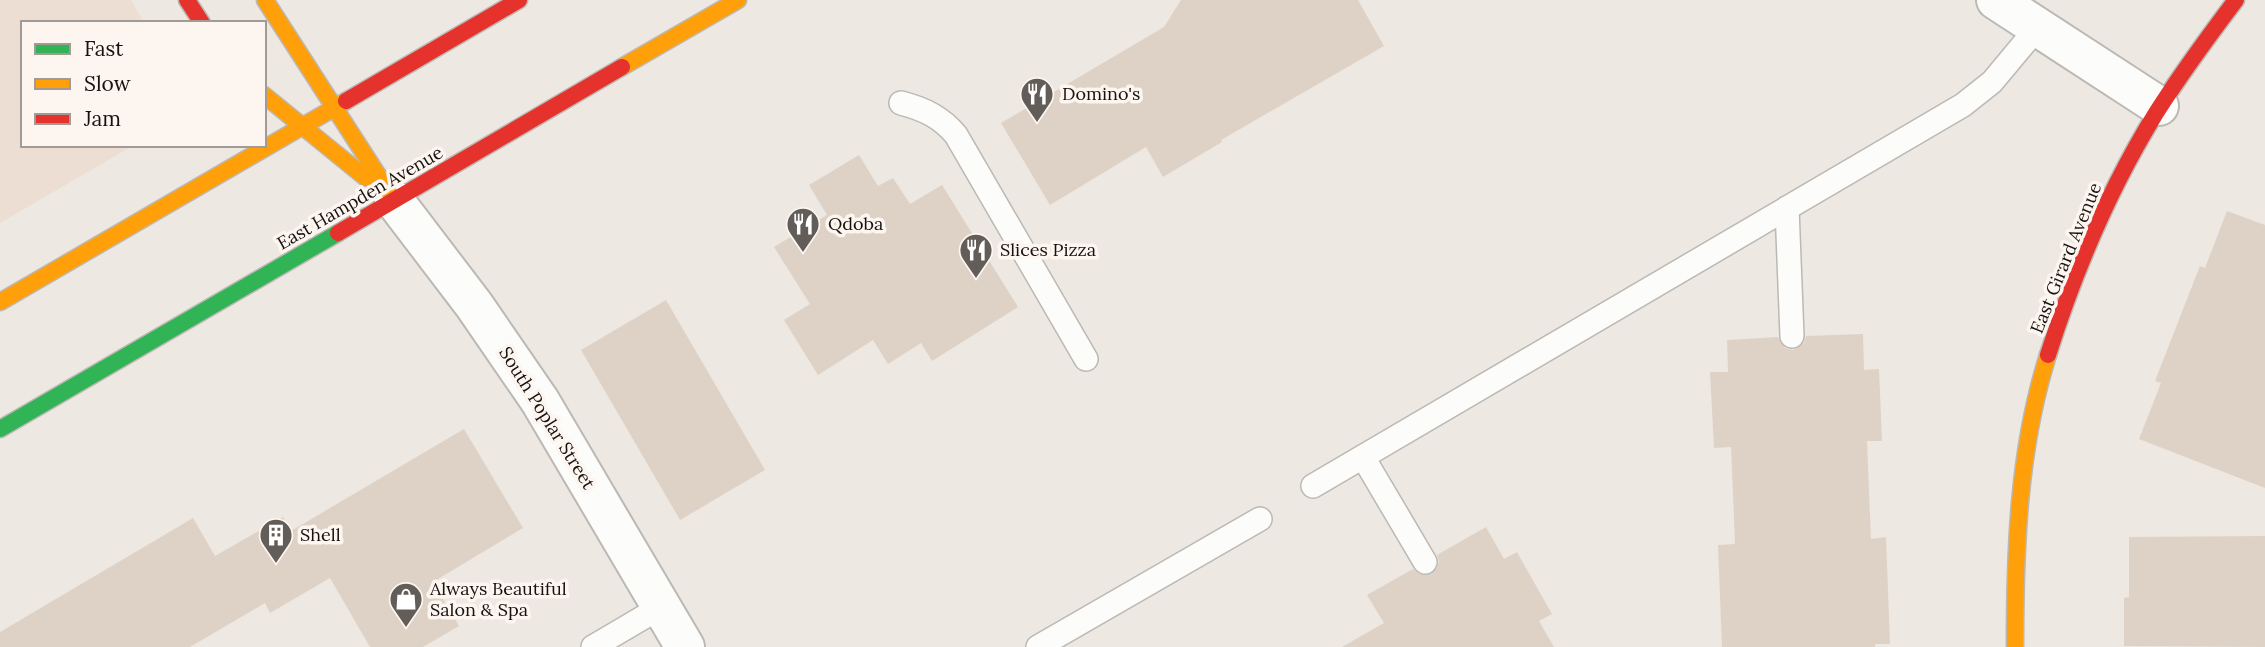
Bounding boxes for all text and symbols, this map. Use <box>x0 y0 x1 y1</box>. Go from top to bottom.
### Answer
legend <box>21 21 266 147</box>
text: Fast <box>84 35 124 62</box>
text: Slow <box>84 70 131 97</box>
restaurant icon: Domino's <box>1018 75 1056 124</box>
place label: Domino's <box>1062 82 1140 105</box>
text: Jam <box>83 105 121 132</box>
street label: East Hampden Avenue <box>273 141 447 254</box>
street label: East Girard Avenue <box>2025 179 2106 337</box>
restaurant icon: Qdoba <box>784 205 822 254</box>
place label: Qdoba <box>828 212 883 235</box>
restaurant icon: Slices Pizza <box>957 231 995 280</box>
place label: Slices Pizza <box>1000 238 1096 261</box>
street label: South Poplar Street <box>494 342 601 493</box>
building icon: Shell <box>257 516 295 565</box>
place label: Shell <box>300 523 341 546</box>
place label: Always Beautiful Salon & Spa <box>429 577 567 621</box>
shop icon: Always Beautiful Salon & Spa <box>387 580 425 629</box>

